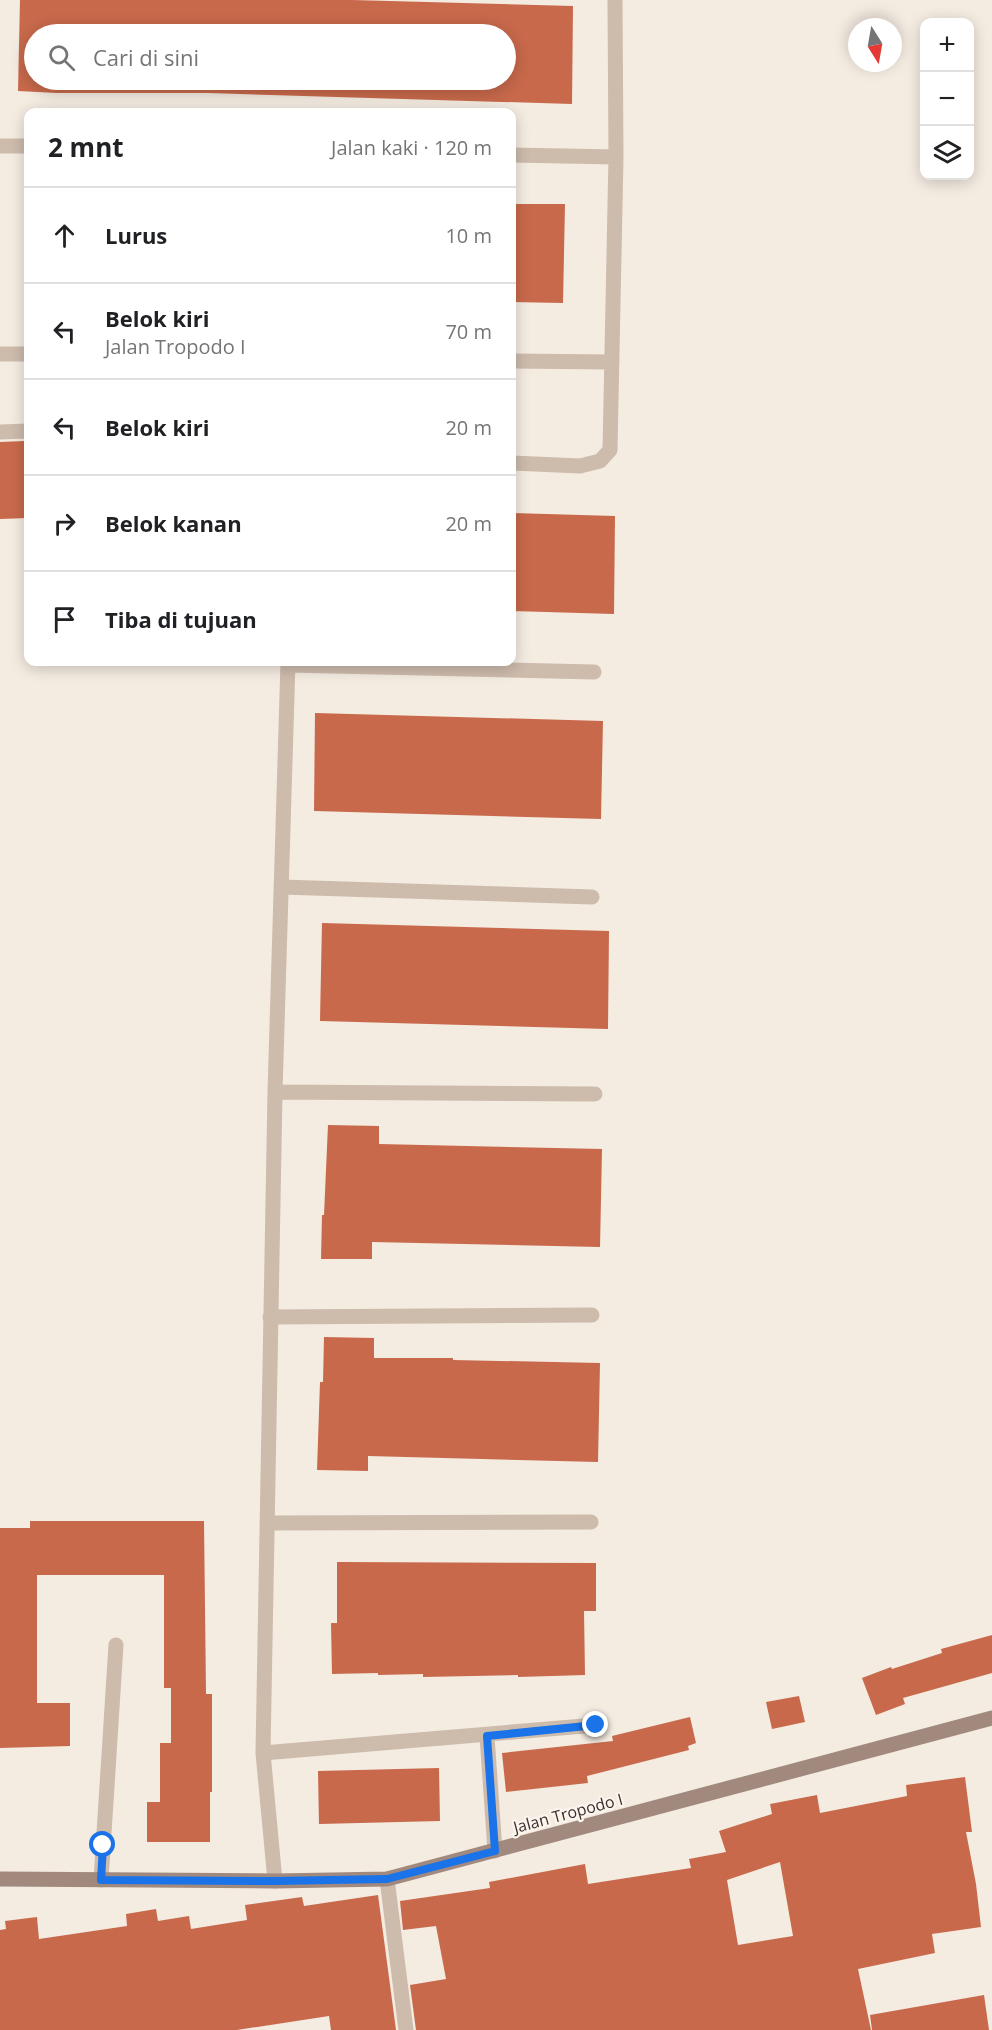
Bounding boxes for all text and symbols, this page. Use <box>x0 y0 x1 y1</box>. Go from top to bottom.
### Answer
north arrow <box>848 18 902 72</box>
map controls <box>920 18 974 180</box>
button: + <box>920 18 974 72</box>
search box <box>24 24 516 90</box>
icon: search <box>45 41 78 74</box>
text: Cari di sini <box>93 42 199 72</box>
button: − <box>920 72 974 126</box>
button: layers <box>920 126 974 180</box>
text: 2 mnt <box>48 129 124 165</box>
text: Jalan kaki · 120 m <box>331 134 492 161</box>
icon: ahead <box>48 219 81 252</box>
text: Lurus <box>105 220 167 250</box>
text: 10 m <box>445 222 492 249</box>
text: Belok kiri <box>105 303 210 333</box>
icon: left <box>48 315 81 348</box>
text: 70 m <box>445 318 492 345</box>
text: Jalan Tropodo I <box>105 333 246 360</box>
icon: left <box>48 411 81 444</box>
text: Belok kiri <box>105 412 210 442</box>
text: 20 m <box>445 414 492 441</box>
icon: right <box>48 507 81 540</box>
text: Belok kanan <box>105 508 242 538</box>
text: 20 m <box>445 510 492 537</box>
icon: arrive <box>48 603 81 636</box>
text: Tiba di tujuan <box>105 604 257 634</box>
route end <box>582 1711 608 1737</box>
street label: Jalan Tropodo I <box>509 1788 625 1839</box>
route start <box>89 1831 115 1857</box>

